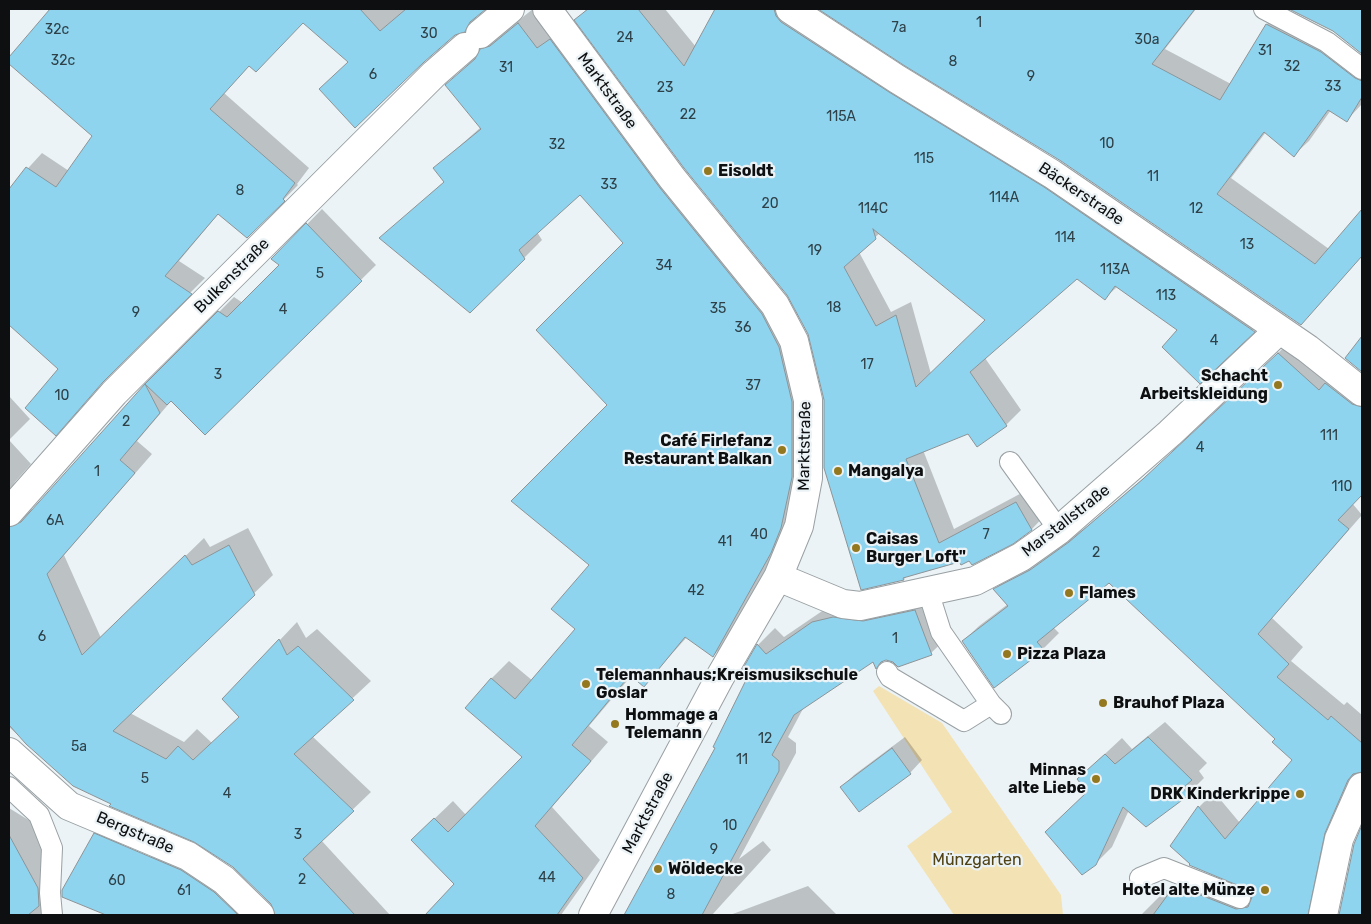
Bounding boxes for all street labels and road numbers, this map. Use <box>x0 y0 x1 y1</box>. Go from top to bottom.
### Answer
street label: Marktstraße <box>573 49 641 133</box>
street label: Bäckerstraße <box>1035 158 1127 230</box>
street label: Bulkenstraße <box>190 234 274 318</box>
street label: Marktstraße <box>795 401 815 491</box>
street label: Marstallstraße <box>1018 481 1114 561</box>
street label: Marktstraße <box>618 769 678 857</box>
street label: Bergstraße <box>93 808 177 858</box>

